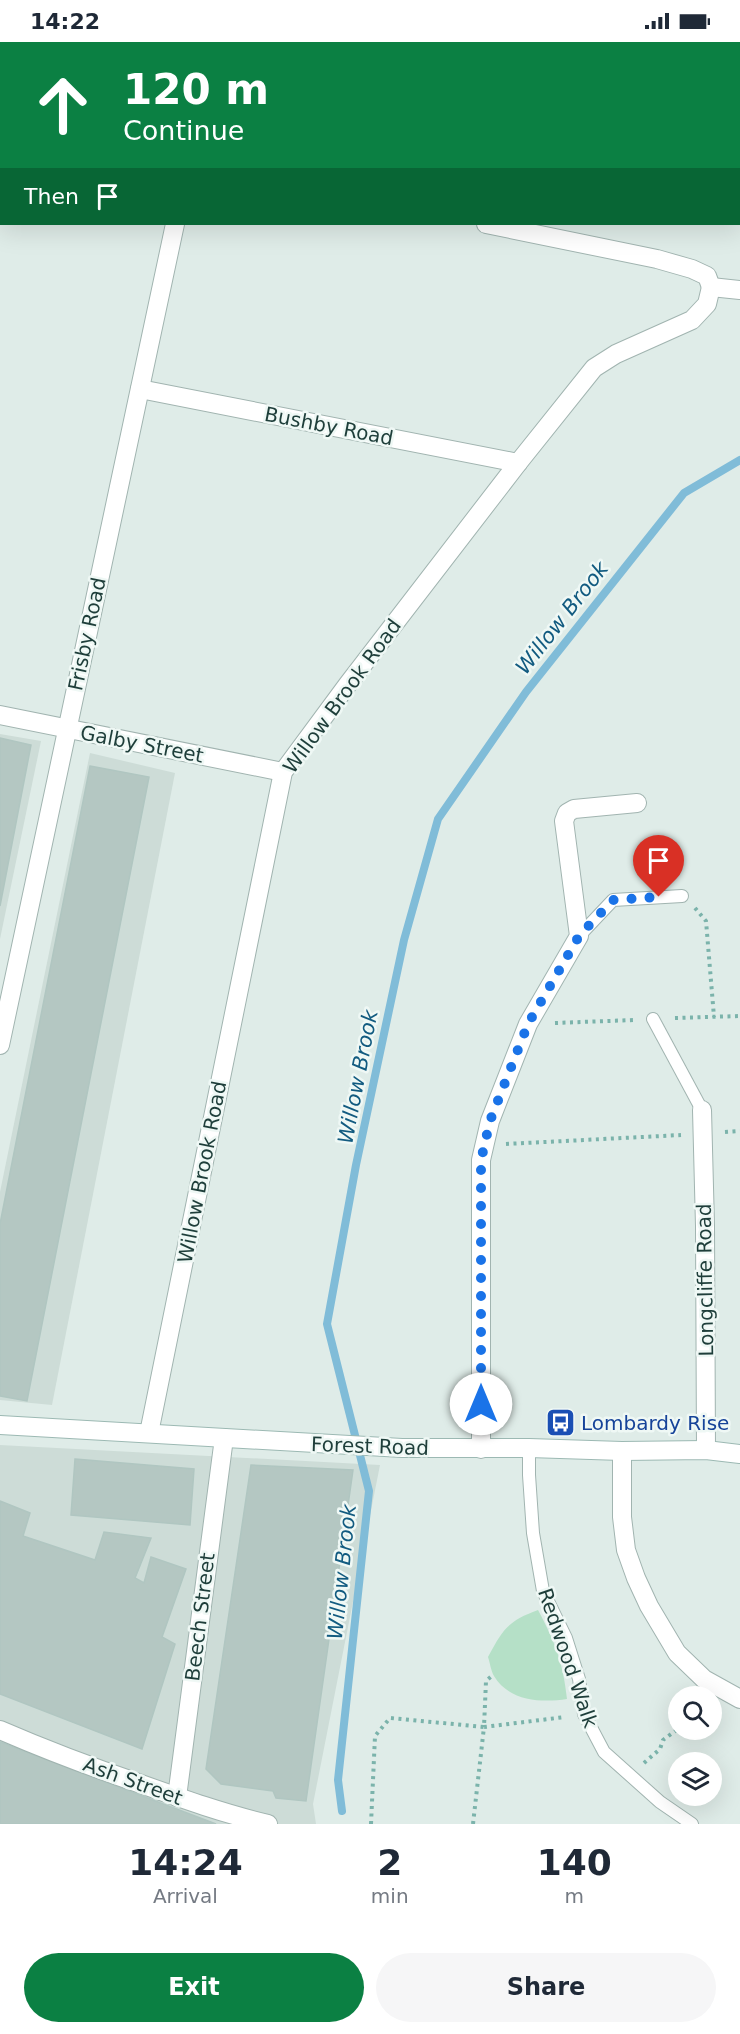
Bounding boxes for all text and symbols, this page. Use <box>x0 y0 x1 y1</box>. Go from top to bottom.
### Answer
text: 14:22 <box>30 9 100 34</box>
text: 120 m <box>123 65 269 114</box>
icon: ahead <box>24 66 102 144</box>
text: Continue <box>123 115 244 146</box>
icon: arrive <box>91 180 124 213</box>
text: Then <box>24 184 79 209</box>
street label: Bushby Road <box>263 402 395 450</box>
water label: Willow Brook <box>511 556 614 679</box>
street label: Frisby Road <box>63 575 111 693</box>
street label: Willow Brook Road <box>278 614 406 778</box>
street label: Galby Street <box>78 720 206 768</box>
pin <box>633 835 684 897</box>
icon: arrive <box>642 844 675 877</box>
water label: Willow Brook <box>333 1007 383 1146</box>
street label: Willow Brook Road <box>173 1079 231 1265</box>
street label: Longcliffe Road <box>692 1203 718 1357</box>
position arrow <box>449 1372 513 1436</box>
bus stop icon: Lombardy Rise <box>544 1407 576 1439</box>
place label: Lombardy Rise <box>581 1411 729 1435</box>
street label: Forest Road <box>311 1432 429 1460</box>
water label: Willow Brook <box>323 1502 361 1641</box>
street label: Beech Street <box>180 1551 220 1683</box>
street label: Redwood Walk <box>533 1585 603 1731</box>
map controls <box>668 1686 722 1806</box>
button: search <box>668 1686 722 1740</box>
street label: Ash Street <box>80 1752 186 1810</box>
button: layers <box>668 1752 722 1806</box>
text: 14:24 <box>128 1842 243 1883</box>
text: 2 <box>377 1842 402 1883</box>
text: 140 <box>537 1842 612 1883</box>
text: Arrival <box>153 1884 218 1908</box>
text: min <box>371 1884 409 1908</box>
text: m <box>565 1884 584 1908</box>
button: Exit <box>24 1953 364 2022</box>
button: Share <box>376 1953 716 2022</box>

